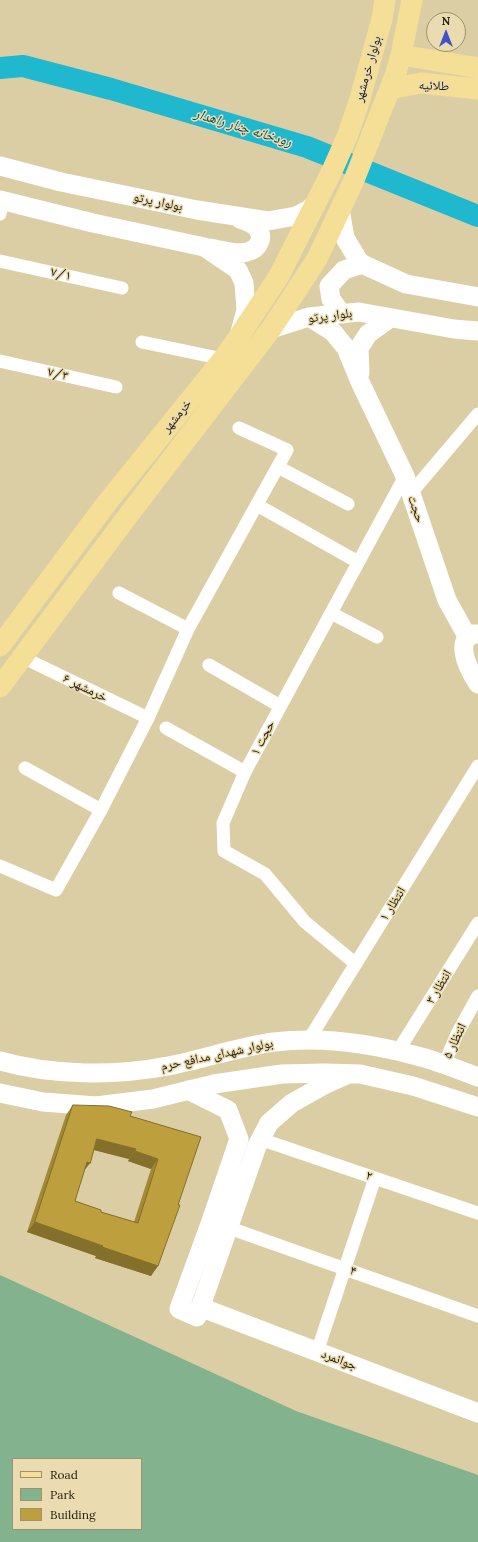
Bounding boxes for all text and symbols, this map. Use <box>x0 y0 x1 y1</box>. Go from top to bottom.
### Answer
north arrow <box>426 12 466 52</box>
text: N <box>442 14 450 28</box>
street label: بولوار خرمشهر <box>351 34 385 104</box>
street label: طلائیه <box>418 77 450 95</box>
water label: رودخانه چنار راهدار <box>192 105 294 151</box>
street label: بولوار پرتو <box>132 189 184 215</box>
street label: ۷/۱ <box>49 264 73 284</box>
street label: بلوار پرتو <box>307 306 353 326</box>
street label: ۷/۳ <box>46 364 70 384</box>
street label: خرمشهر <box>159 396 195 436</box>
street label: حجت <box>404 493 428 525</box>
street label: خرمشهر ۶ <box>60 671 110 705</box>
street label: حجت ۱ <box>247 718 279 758</box>
street label: انتظار ۱ <box>377 884 409 924</box>
street label: انتظار ۳ <box>423 967 455 1007</box>
street label: انتظار ۵ <box>440 1021 470 1061</box>
street label: بولوار شهدای مدافع حرم <box>159 1035 275 1075</box>
street label: ۲ <box>364 1168 374 1184</box>
street label: ۴ <box>348 1263 358 1279</box>
street label: جوانمرد <box>319 1346 359 1374</box>
legend <box>12 1458 142 1530</box>
text: Road <box>50 1467 78 1482</box>
text: Park <box>50 1487 75 1502</box>
text: Building <box>50 1507 96 1522</box>

